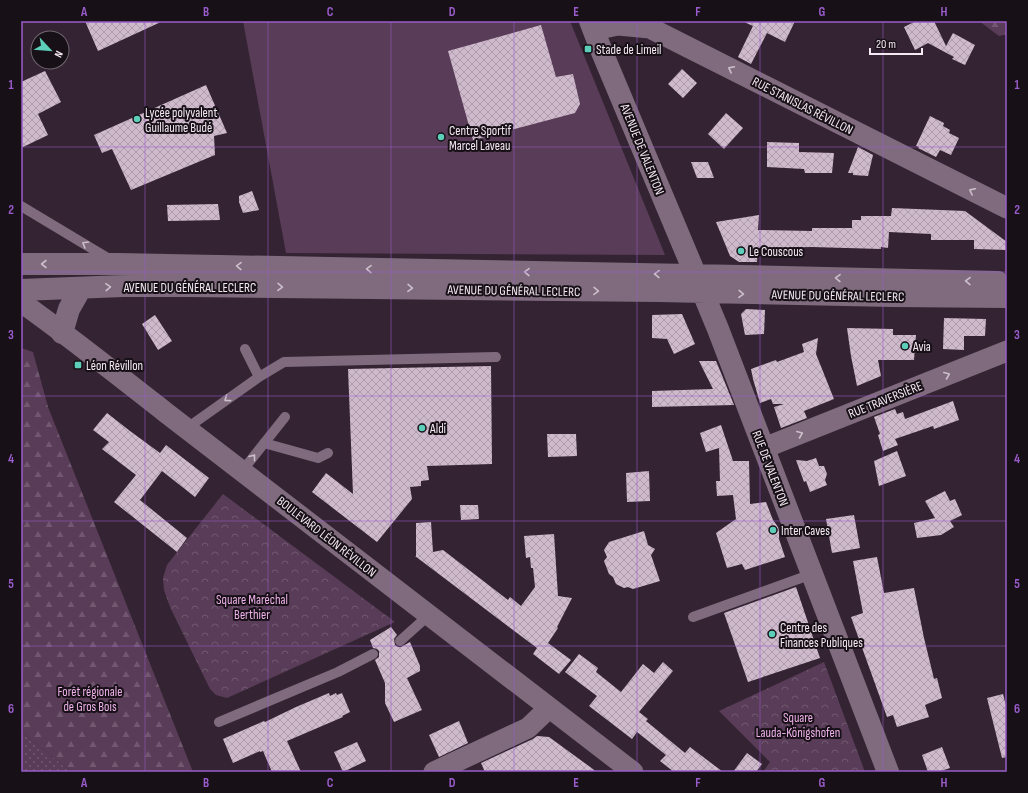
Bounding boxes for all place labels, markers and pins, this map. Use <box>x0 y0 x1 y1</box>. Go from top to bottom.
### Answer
place label: Stade de Limeil <box>596 42 662 58</box>
marker: Stade de Limeil <box>583 44 593 54</box>
place label: Lycée polyvalent Guillaume Budé <box>145 105 217 136</box>
marker: Lycée polyvalent Guillaume Budé <box>132 114 142 124</box>
place label: Centre Sportif Marcel Laveau <box>449 123 511 154</box>
marker: Centre Sportif Marcel Laveau <box>436 132 446 142</box>
place label: Le Couscous <box>749 244 804 260</box>
marker: Le Couscous <box>736 246 746 256</box>
place label: Avia <box>912 339 931 355</box>
marker: Avia <box>900 341 910 351</box>
place label: Léon Révillon <box>86 358 143 374</box>
marker: Léon Révillon <box>73 360 83 370</box>
place label: Aldi <box>429 421 446 437</box>
marker: Aldi <box>417 423 427 433</box>
place label: Inter Caves <box>781 523 830 539</box>
marker: Inter Caves <box>768 525 778 535</box>
place label: Centre des Finances Publiques <box>780 620 863 651</box>
marker: Centre des Finances Publiques <box>767 629 777 639</box>

